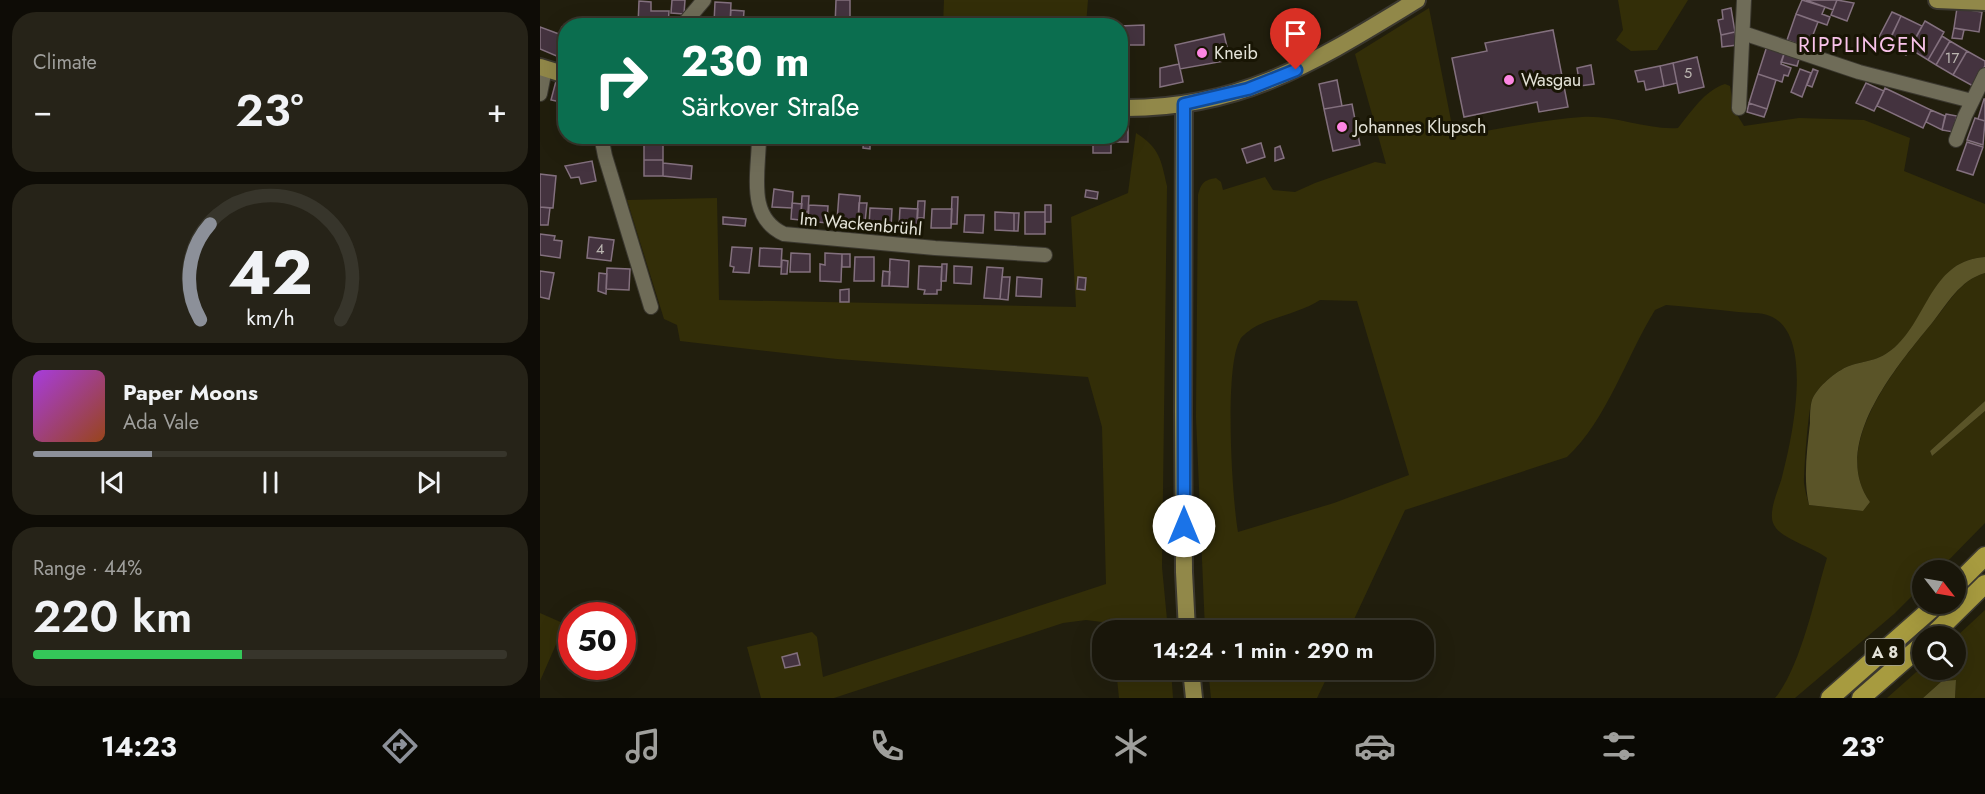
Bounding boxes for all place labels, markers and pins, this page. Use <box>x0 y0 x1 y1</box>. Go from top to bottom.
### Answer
pin <box>1270 8 1321 70</box>
place label: Kneib <box>1214 40 1258 66</box>
marker: Kneib <box>1195 46 1209 60</box>
place label: Wasgau <box>1521 67 1581 93</box>
marker: Wasgau <box>1502 73 1516 87</box>
place label: Johannes Klupsch <box>1352 114 1486 140</box>
marker: Johannes Klupsch <box>1335 120 1349 134</box>

